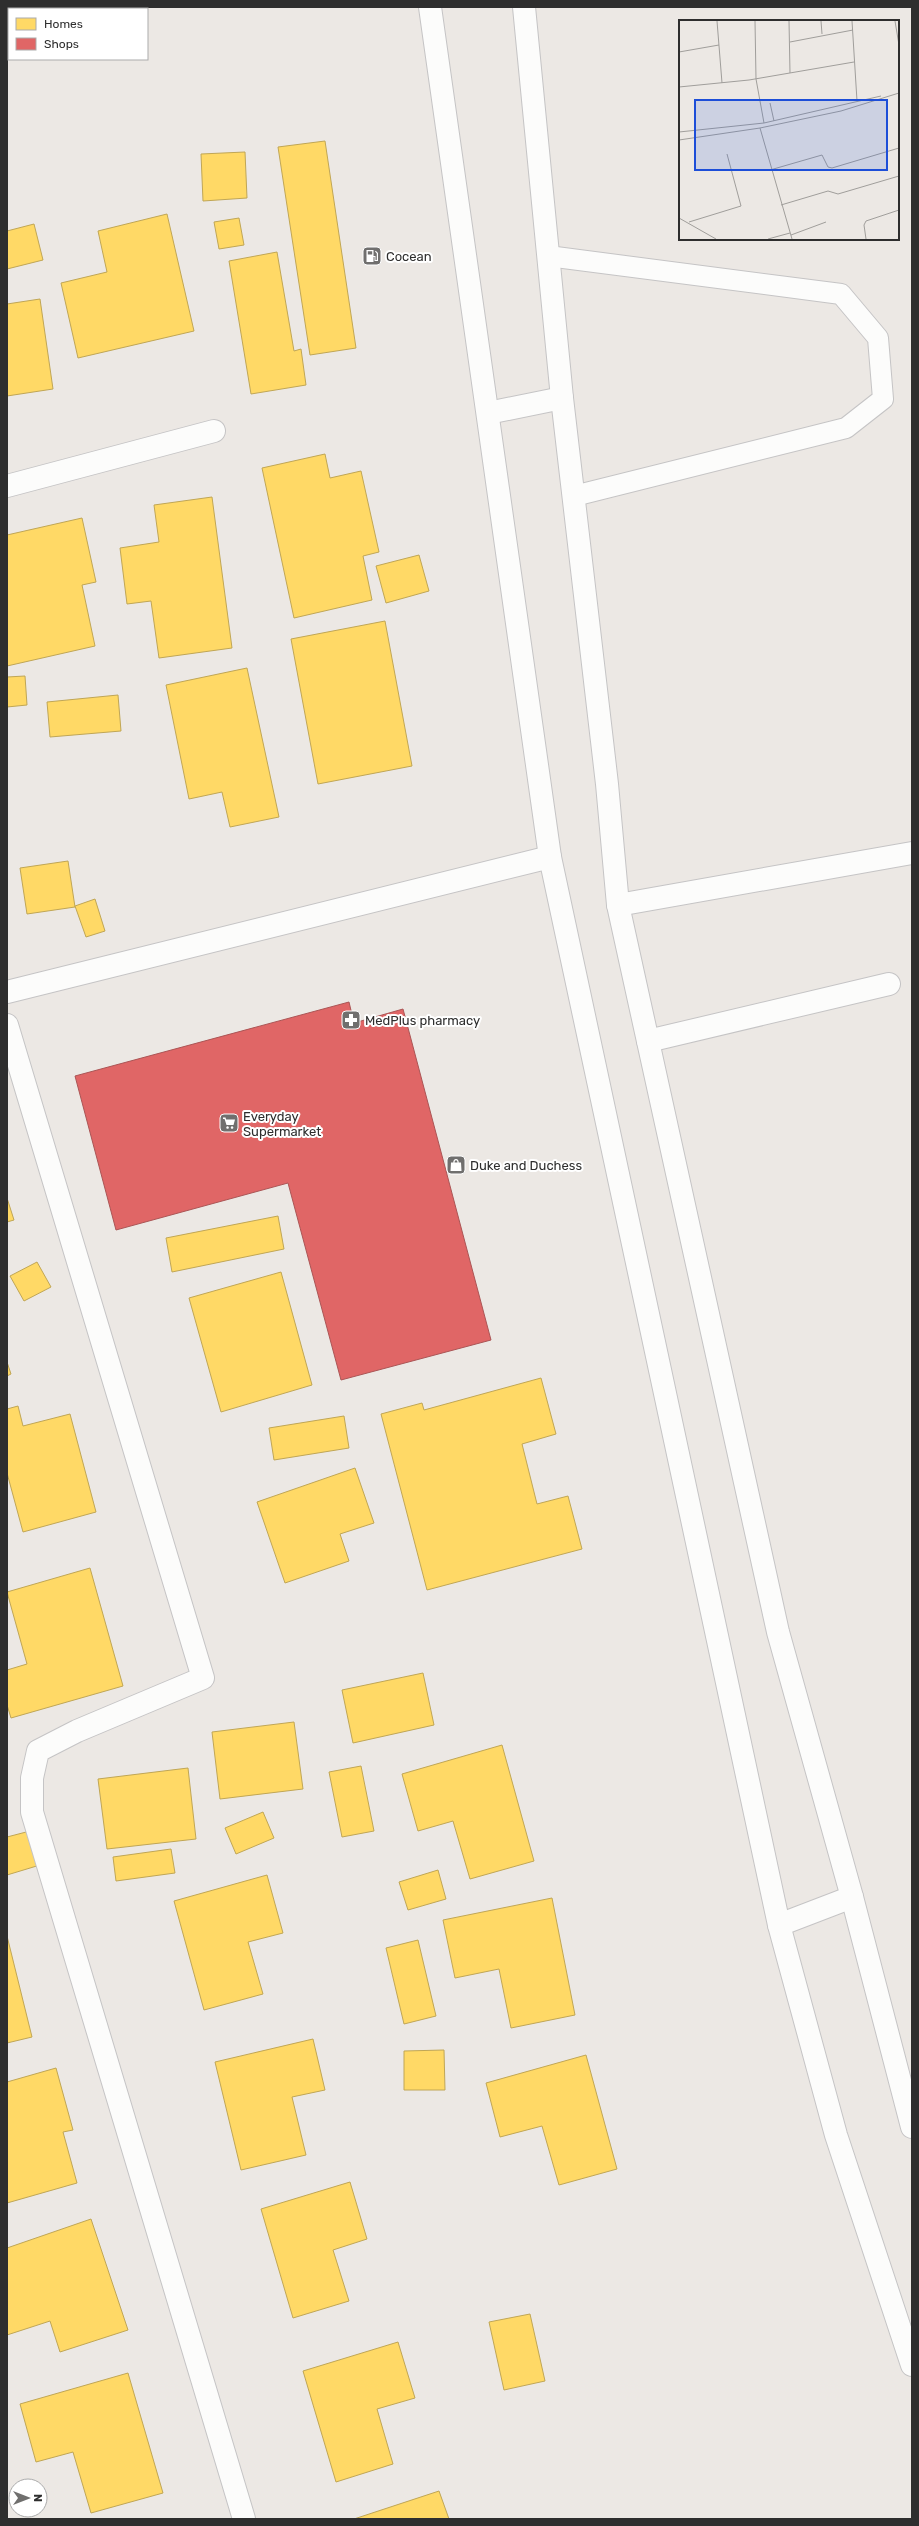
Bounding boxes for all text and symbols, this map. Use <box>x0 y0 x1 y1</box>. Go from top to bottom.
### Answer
legend <box>8 8 148 60</box>
text: Homes <box>44 17 83 31</box>
inset map <box>679 20 899 240</box>
text: Shops <box>44 37 79 51</box>
fuel station icon: Cocean <box>361 245 383 267</box>
place label: Cocean <box>386 249 432 264</box>
pharmacy icon: MedPlus pharmacy <box>340 1009 362 1031</box>
place label: MedPlus pharmacy <box>365 1013 480 1028</box>
place label: Everyday Supermarket <box>243 1109 321 1139</box>
supermarket icon: Everyday Supermarket <box>218 1112 240 1134</box>
shop icon: Duke and Duchess <box>445 1154 467 1176</box>
place label: Duke and Duchess <box>470 1158 582 1173</box>
north arrow <box>8 2478 48 2518</box>
text: N <box>31 2494 44 2502</box>

